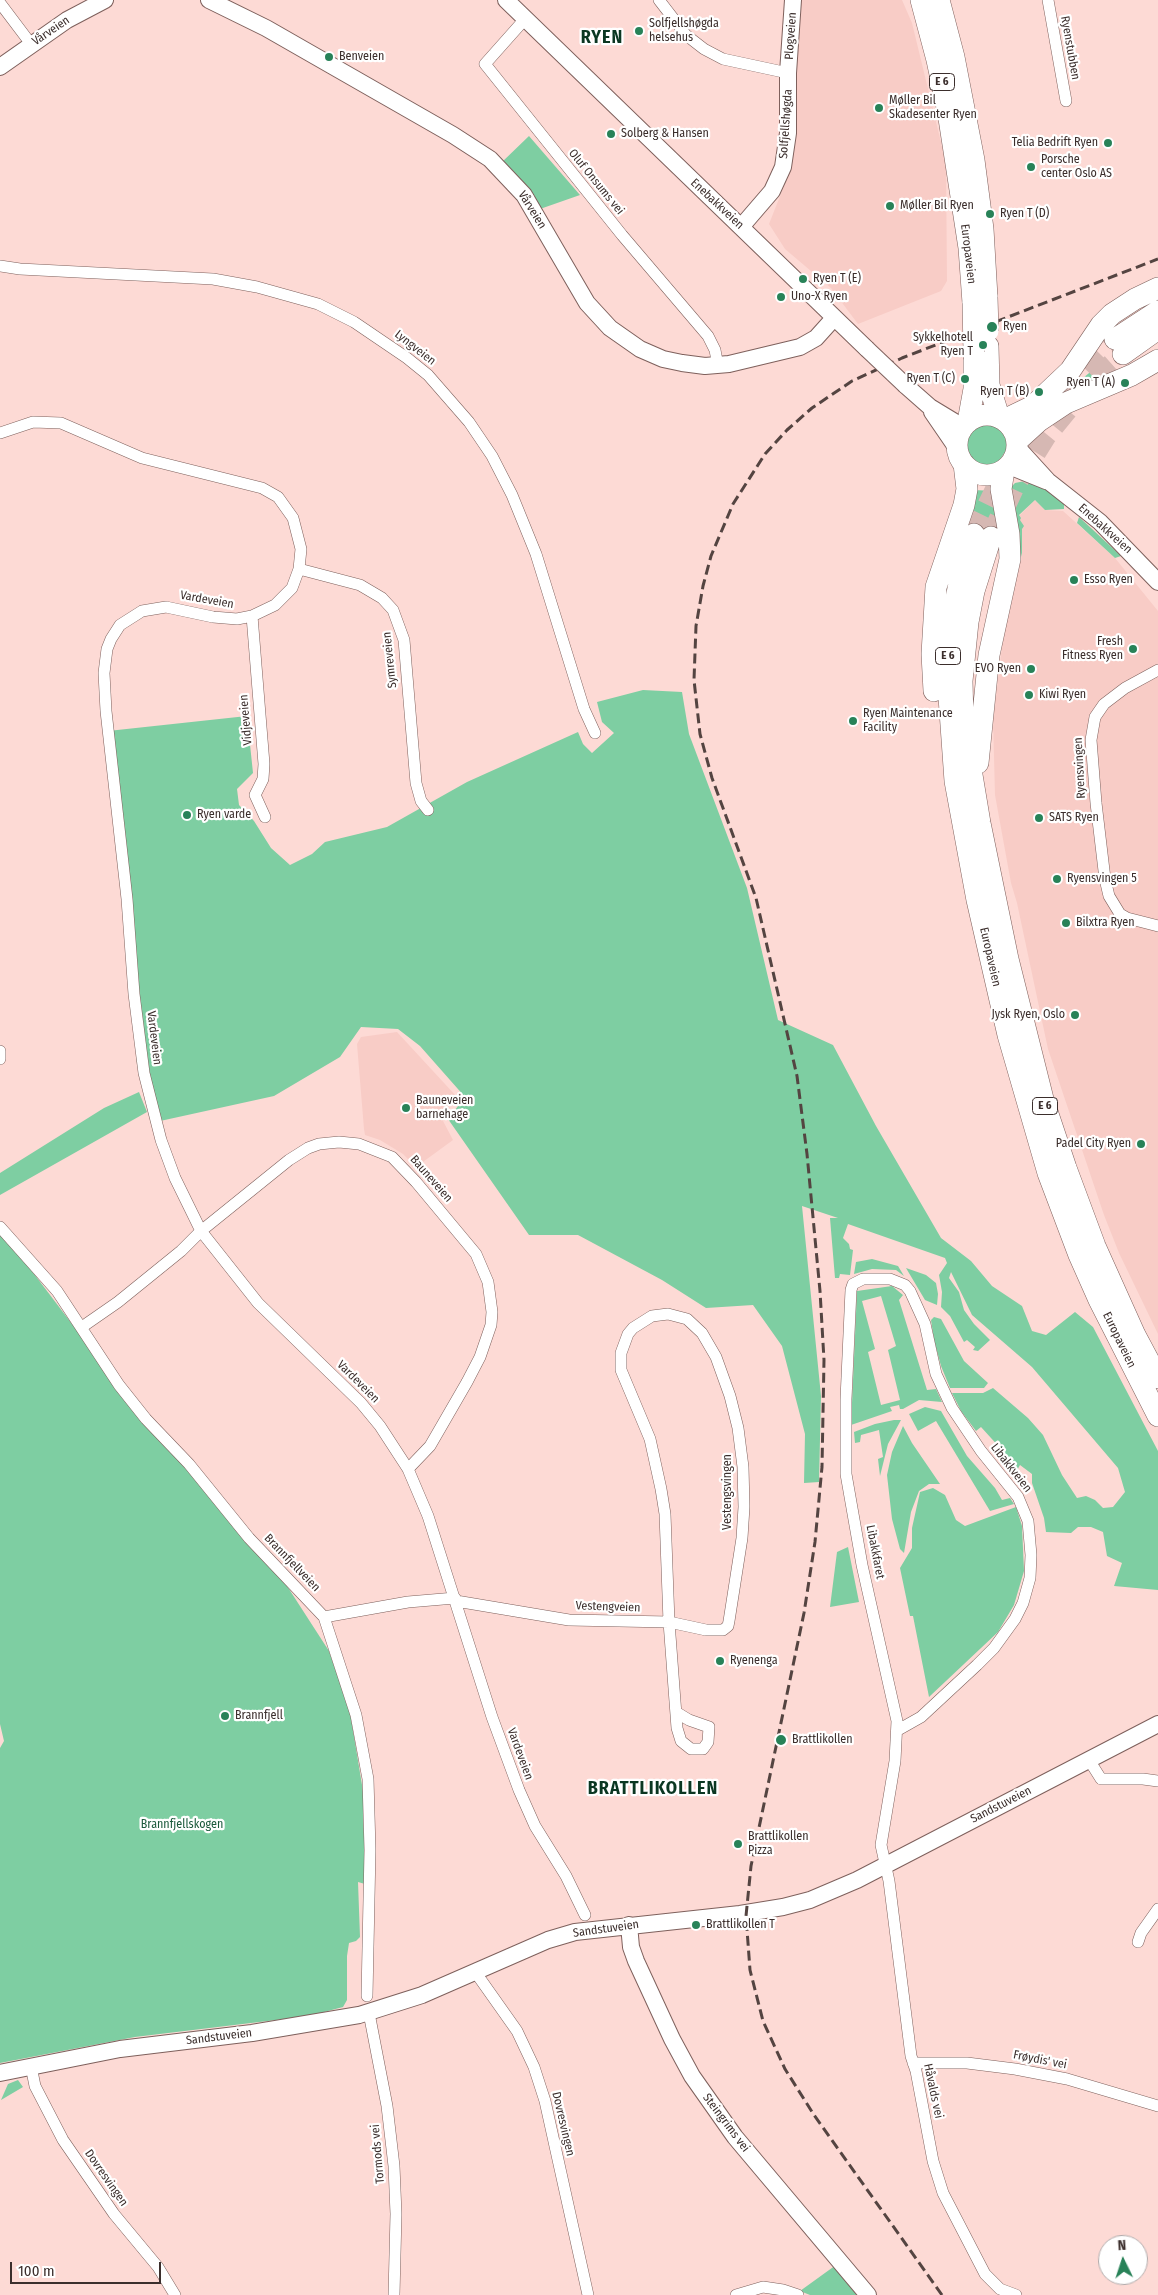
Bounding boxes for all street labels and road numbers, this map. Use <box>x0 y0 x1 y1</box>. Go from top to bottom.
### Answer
street label: Plogveien <box>782 12 800 60</box>
street label: Vårveien <box>29 13 73 49</box>
street label: Ryenstubben <box>1057 15 1083 81</box>
road number: E 6 <box>930 74 954 90</box>
street label: Solfjellshøgda <box>776 89 796 159</box>
street label: Oluf Onsums vei <box>565 146 627 218</box>
street label: Enebakkveien <box>687 176 747 232</box>
street label: Vårveien <box>515 188 549 232</box>
street label: Europaveien <box>957 223 979 285</box>
street label: Lyngveien <box>392 327 438 369</box>
street label: Enebakkveien <box>1075 501 1135 557</box>
street label: Vardeveien <box>179 588 235 612</box>
street label: Symreveien <box>380 631 400 689</box>
road number: E 6 <box>936 648 960 664</box>
street label: Vidjeveien <box>237 694 255 746</box>
street label: Ryensvingen <box>1071 737 1089 799</box>
street label: Europaveien <box>976 926 1004 988</box>
street label: Vardeveien <box>144 1010 164 1066</box>
road number: E 6 <box>1032 1098 1058 1114</box>
street label: Bauneveien <box>407 1153 455 1205</box>
street label: Europaveien <box>1099 1310 1139 1370</box>
street label: Vardeveien <box>334 1358 382 1406</box>
street label: Libakkveien <box>987 1441 1035 1495</box>
street label: Vestengsvingen <box>721 1454 735 1530</box>
street label: Libakkfaret <box>863 1524 887 1580</box>
street label: Brannfjellveien <box>261 1531 323 1595</box>
street label: Vestengveien <box>575 1599 641 1615</box>
street label: Vardeveien <box>504 1726 536 1782</box>
street label: Sandstuveien <box>968 1784 1034 1826</box>
street label: Sandstuveien <box>572 1917 640 1941</box>
street label: Sandstuveien <box>185 2026 253 2048</box>
street label: Frøydis' vei <box>1012 2048 1068 2072</box>
street label: Håvalds vei <box>920 2062 946 2120</box>
street label: Dovresvingen <box>549 2090 577 2158</box>
street label: Steingrims vei <box>699 2091 753 2155</box>
street label: Tormods vei <box>368 2124 388 2184</box>
street label: Dovresvingen <box>81 2147 131 2209</box>

